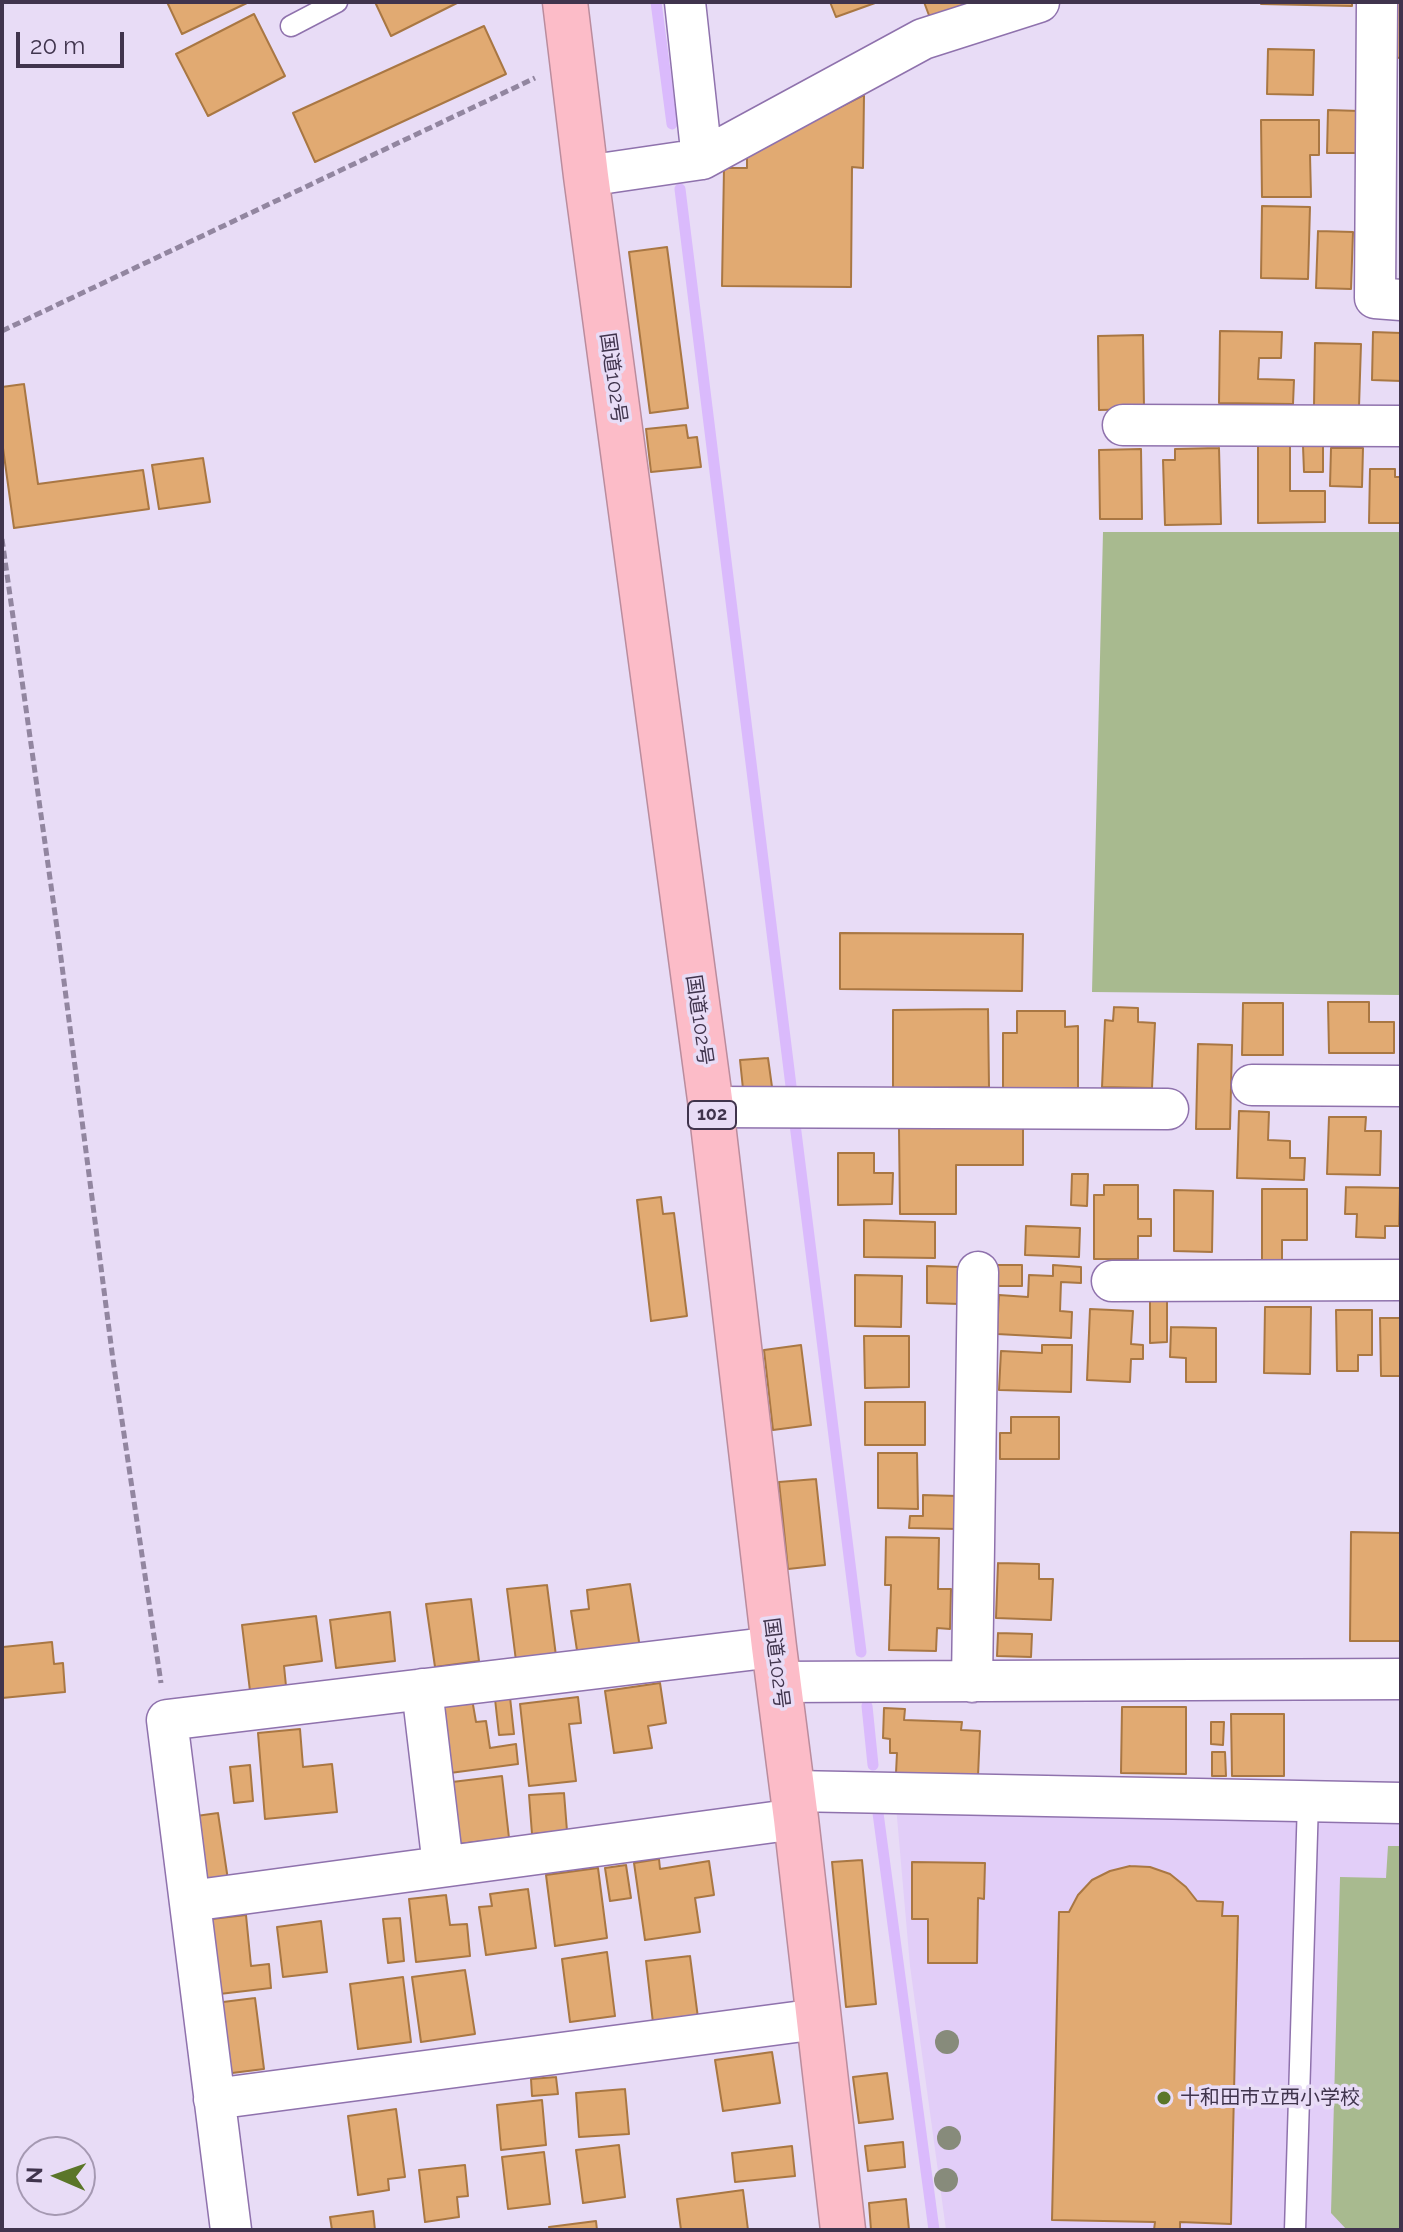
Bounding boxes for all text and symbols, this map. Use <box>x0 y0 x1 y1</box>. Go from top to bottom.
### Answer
scale bar <box>20 16 128 66</box>
text: 20 m <box>30 31 85 60</box>
street label: 国道102号 <box>595 331 631 425</box>
street label: 国道102号 <box>681 973 717 1067</box>
road number: 102 <box>688 1101 736 1129</box>
street label: 国道102号 <box>759 1616 793 1710</box>
place label: 十和田市立西小学校 <box>1180 2086 1360 2110</box>
marker: 十和田市立西小学校 <box>1155 2089 1173 2107</box>
north arrow <box>16 2136 96 2216</box>
text: N <box>21 2166 47 2184</box>

